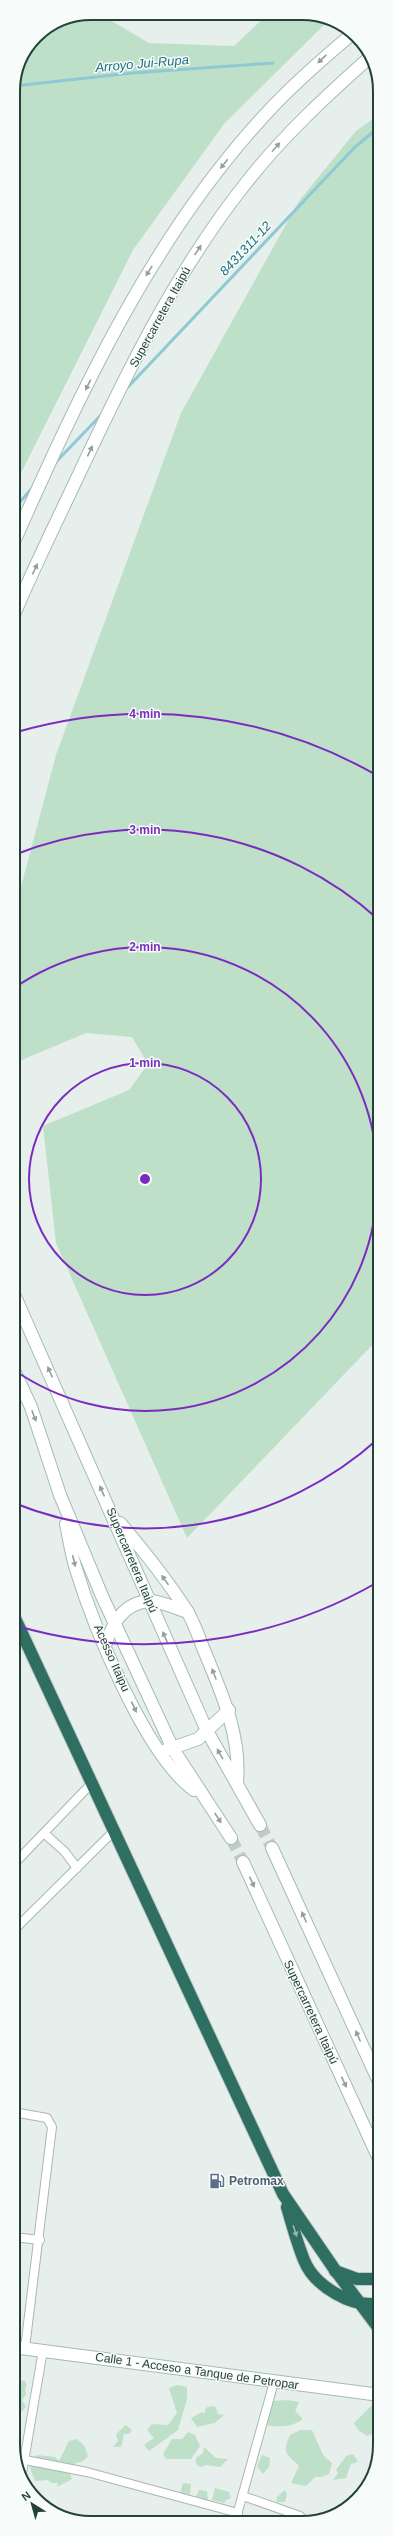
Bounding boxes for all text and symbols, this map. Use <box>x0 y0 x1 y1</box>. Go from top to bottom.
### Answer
water label: Arroyo Jui-Rupa <box>94 52 189 75</box>
one-way arrow <box>317 55 327 64</box>
one-way arrow <box>272 142 281 152</box>
one-way arrow <box>219 159 228 170</box>
water label: 8431311-12 <box>217 218 275 278</box>
one-way arrow <box>194 245 202 256</box>
street label: Supercarretera Itaipú <box>127 264 193 370</box>
one-way arrow <box>145 265 153 276</box>
one-way arrow <box>85 380 91 391</box>
one-way arrow <box>87 445 93 457</box>
one-way arrow <box>32 563 38 574</box>
text: 4 min <box>129 707 161 721</box>
text: 3 min <box>129 823 161 837</box>
text: 2 min <box>129 940 161 954</box>
text: 1 min <box>129 1056 161 1070</box>
centre of rings <box>138 1172 152 1186</box>
one-way arrow <box>47 1367 53 1378</box>
one-way arrow <box>32 1411 38 1423</box>
one-way arrow <box>99 1485 105 1497</box>
street label: Supercarretera Itaipú <box>104 1505 160 1615</box>
one-way arrow <box>71 1555 77 1567</box>
one-way arrow <box>161 1575 169 1585</box>
street label: Acesso Itaipu <box>91 1622 133 1694</box>
one-way arrow <box>162 1631 168 1642</box>
one-way arrow <box>210 1667 216 1679</box>
one-way arrow <box>131 1701 137 1713</box>
one-way arrow <box>217 1748 224 1760</box>
one-way arrow <box>214 1813 222 1823</box>
one-way arrow <box>249 1876 255 1887</box>
one-way arrow <box>301 1911 307 1923</box>
street label: Supercarretera Itaipú <box>281 1958 341 2066</box>
one-way arrow <box>355 2030 361 2042</box>
one-way arrow <box>341 2077 347 2088</box>
fuel station icon: Petromax <box>208 2172 226 2190</box>
place label: Petromax <box>229 2174 284 2188</box>
one-way arrow <box>292 2225 298 2237</box>
street label: Calle 1 - Acceso a Tanque de Petropar <box>94 2350 300 2392</box>
north arrow <box>12 2484 52 2524</box>
text: N <box>19 2489 33 2503</box>

